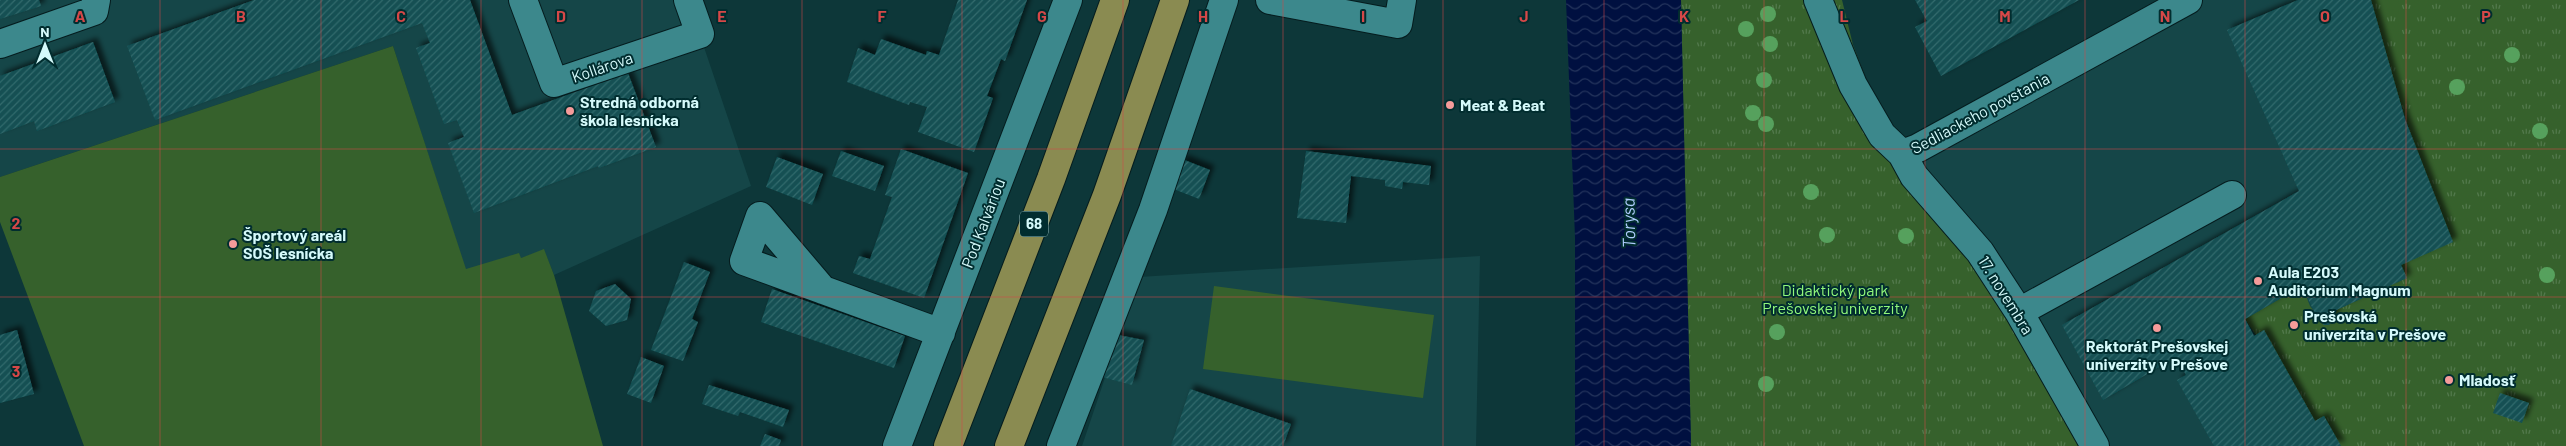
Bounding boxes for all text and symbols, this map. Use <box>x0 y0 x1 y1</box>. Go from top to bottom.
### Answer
text: A <box>75 6 86 25</box>
text: B <box>236 6 246 25</box>
text: C <box>396 6 406 25</box>
text: D <box>556 6 566 25</box>
text: E <box>717 6 727 25</box>
text: F <box>878 6 887 25</box>
text: G <box>1037 6 1047 25</box>
text: H <box>1198 6 1208 25</box>
text: I <box>1361 6 1365 25</box>
text: J <box>1519 6 1529 25</box>
text: K <box>1679 6 1689 25</box>
text: L <box>1839 6 1849 25</box>
text: M <box>1999 6 2011 25</box>
text: N <box>2160 6 2170 25</box>
text: O <box>2320 6 2330 25</box>
text: P <box>2481 6 2491 25</box>
north arrow <box>20 20 70 70</box>
text: N <box>40 23 50 40</box>
street label: Kollárova <box>569 47 635 86</box>
street label: Sedliackeho povstania <box>1907 68 2052 157</box>
place label: Stredná odborná škola lesnícka <box>580 92 699 129</box>
place label: Meat & Beat <box>1460 95 1545 114</box>
marker: Meat & Beat <box>1444 99 1456 111</box>
marker: Stredná odborná škola lesnícka <box>564 105 576 117</box>
street label: Pod Kalváriou <box>957 175 1008 270</box>
water label: Torysa <box>1617 198 1639 248</box>
road number: 68 <box>1020 212 1048 236</box>
text: 2 <box>12 213 21 232</box>
place label: Športový areál SOŠ lesnícka <box>243 225 346 262</box>
marker: Športový areál SOŠ lesnícka <box>227 238 239 250</box>
street label: 17. novembra <box>1975 252 2038 337</box>
place label: Aula E203 Auditorium Magnum <box>2268 262 2411 299</box>
marker: Aula E203 Auditorium Magnum <box>2252 275 2264 287</box>
park label: Didaktický park Prešovskej univerzity <box>1762 280 1908 317</box>
place label: Prešovská univerzita v Prešove <box>2304 306 2446 343</box>
marker: Prešovská univerzita v Prešove <box>2288 319 2300 331</box>
marker: Rektorát Prešovskej univerzity v Prešove <box>2151 322 2163 334</box>
place label: Rektorát Prešovskej univerzity v Prešove <box>2086 336 2228 373</box>
text: 3 <box>12 361 20 380</box>
place label: Mladosť <box>2459 370 2517 389</box>
marker: Mladosť <box>2443 374 2455 386</box>

